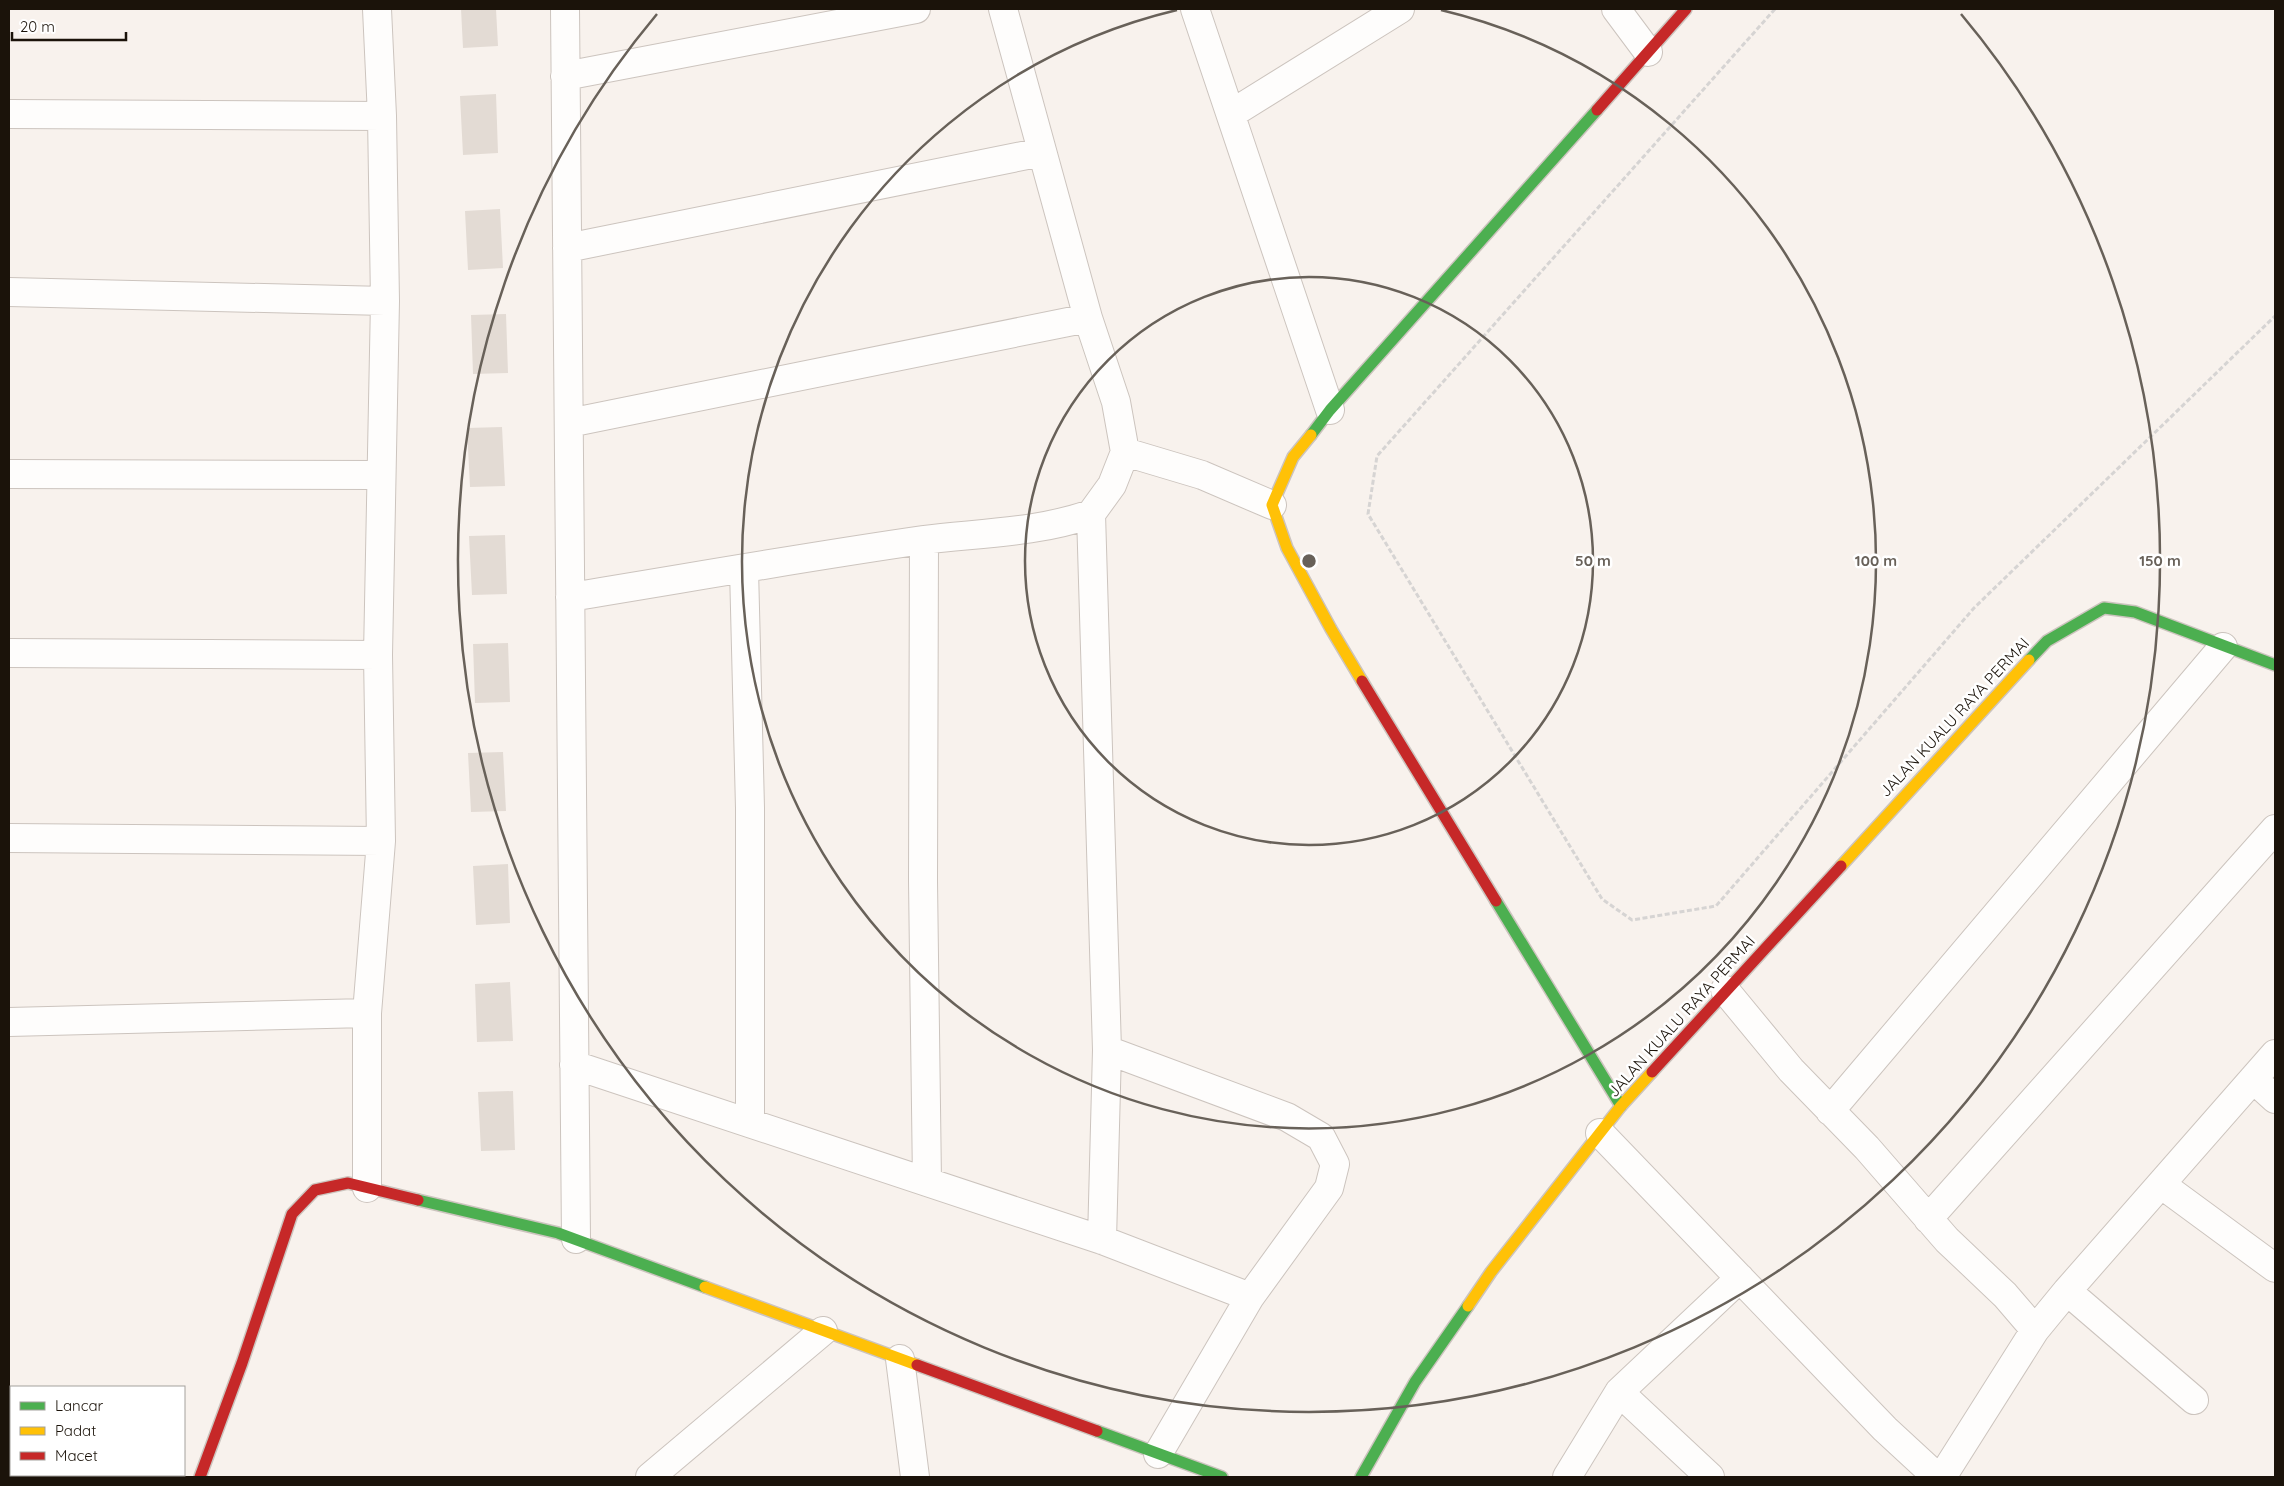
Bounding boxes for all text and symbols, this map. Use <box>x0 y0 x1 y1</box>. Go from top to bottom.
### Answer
scale bar <box>12 10 126 42</box>
text: 20 m <box>20 17 55 36</box>
text: 50 m <box>1575 551 1611 570</box>
text: 100 m <box>1855 551 1897 570</box>
text: 150 m <box>2139 551 2181 570</box>
centre of rings <box>1300 552 1318 570</box>
street label: JALAN KUALU RAYA PERMAI <box>1875 633 2033 801</box>
street label: JALAN KUALU RAYA PERMAI <box>1603 931 1759 1101</box>
legend <box>10 1386 185 1476</box>
text: Lancar <box>55 1396 104 1415</box>
text: Padat <box>55 1421 96 1440</box>
text: Macet <box>55 1446 98 1465</box>

